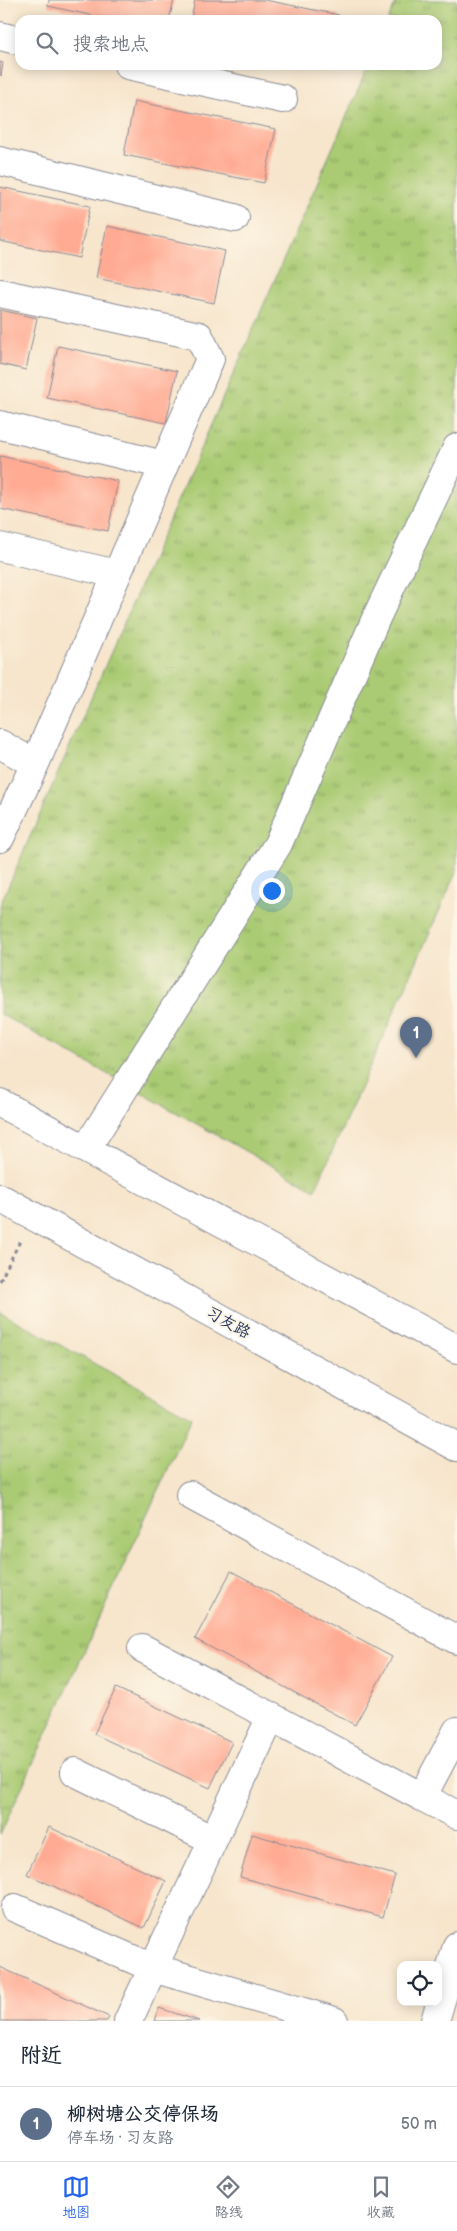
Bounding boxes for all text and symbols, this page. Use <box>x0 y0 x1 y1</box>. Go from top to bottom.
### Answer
search box <box>15 15 442 70</box>
icon: search <box>33 29 61 57</box>
text: 搜索地点 <box>73 33 149 56</box>
your location <box>259 878 285 904</box>
pin: 1 <box>400 1017 432 1058</box>
street label: 习友路 <box>202 1303 254 1343</box>
map controls <box>397 1961 442 2006</box>
button: locate <box>397 1961 442 2006</box>
text: 附近 <box>20 2043 62 2068</box>
text: 柳树塘公交停保场 <box>67 2103 219 2126</box>
text: 1 <box>33 2115 39 2134</box>
text: 50 m <box>401 2115 437 2134</box>
text: 停车场 · 习友路 <box>67 2129 173 2148</box>
tab: 地图 <box>62 2173 90 2221</box>
tab: 路线 <box>214 2173 242 2221</box>
tab: 收藏 <box>367 2173 395 2221</box>

